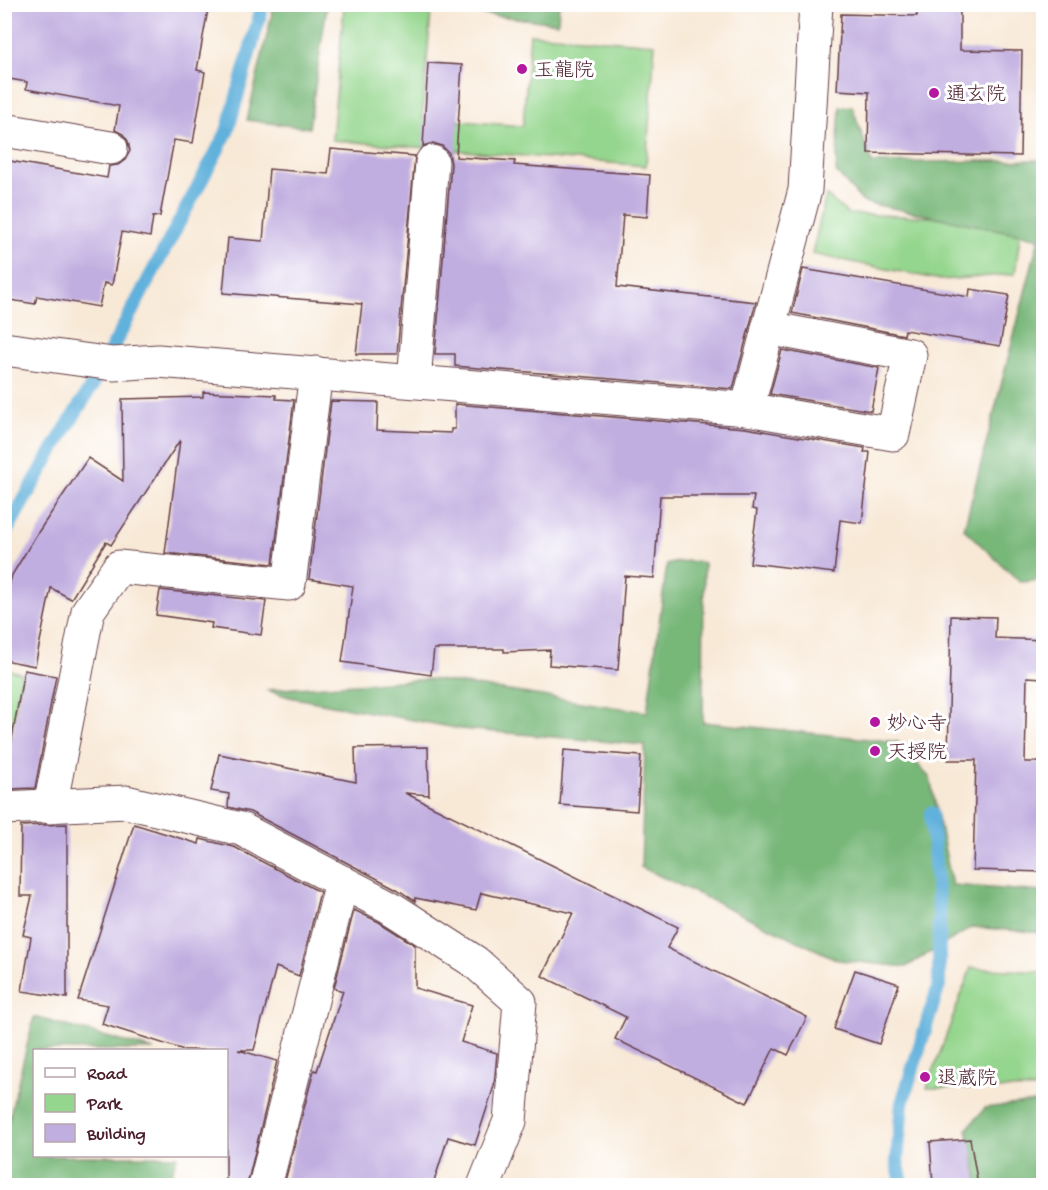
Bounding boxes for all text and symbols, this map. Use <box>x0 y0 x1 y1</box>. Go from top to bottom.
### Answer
place label: 玉龍院 <box>534 59 594 84</box>
marker: 玉龍院 <box>515 62 529 76</box>
place label: 通玄院 <box>946 84 1006 108</box>
marker: 通玄院 <box>927 86 941 100</box>
place label: 妙心寺 <box>887 712 947 737</box>
marker: 妙心寺 <box>868 715 882 729</box>
place label: 天授院 <box>887 741 947 766</box>
marker: 天授院 <box>868 744 882 758</box>
legend <box>33 1049 228 1157</box>
text: Road <box>87 1065 128 1086</box>
place label: 退蔵院 <box>937 1067 997 1092</box>
marker: 退蔵院 <box>918 1070 932 1084</box>
text: Park <box>86 1095 123 1116</box>
text: Building <box>86 1125 146 1146</box>

